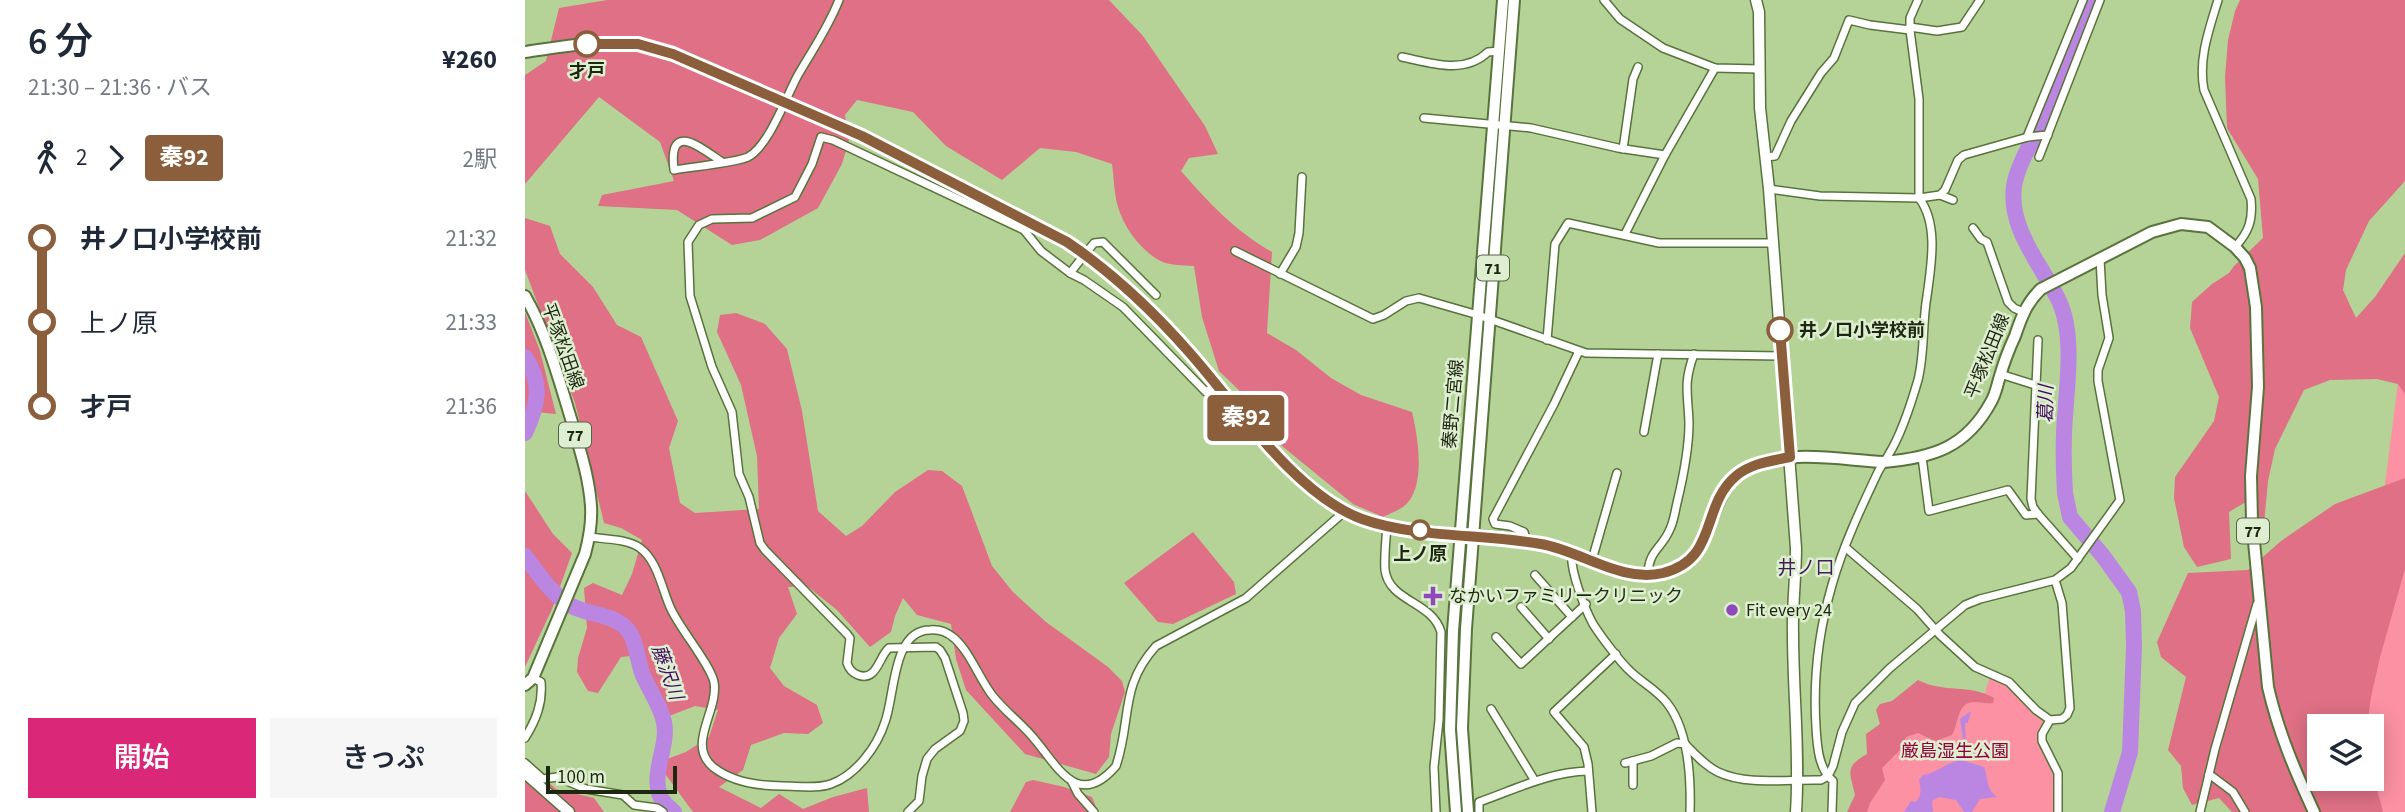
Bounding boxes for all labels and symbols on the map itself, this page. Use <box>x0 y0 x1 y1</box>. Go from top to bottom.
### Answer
marker: 才戸 <box>574 31 600 57</box>
place label: 才戸 <box>569 59 605 84</box>
road number: 71 <box>1477 256 1509 280</box>
street label: 平塚松田線 <box>535 300 590 393</box>
street label: 平塚松田線 <box>1959 310 2016 403</box>
marker: 井ノ口小学校前 <box>1767 317 1793 343</box>
place label: 井ノ口小学校前 <box>1799 318 1925 343</box>
street label: 秦野二宮線 <box>1437 358 1470 450</box>
water label: 葛川 <box>2033 383 2060 423</box>
line badge: 秦92 <box>1206 395 1286 441</box>
road number: 77 <box>559 422 591 448</box>
road number: 77 <box>2237 518 2269 544</box>
marker: 上ノ原 <box>1410 520 1430 540</box>
place label: 上ノ原 <box>1393 542 1447 567</box>
district label: 井ノ口 <box>1777 555 1835 582</box>
place label: なかいファミリークリニック <box>1449 584 1683 609</box>
marker: なかいファミリークリニック <box>1423 586 1443 606</box>
place label: Fit every 24 <box>1746 598 1832 623</box>
marker: Fit every 24 <box>1724 602 1740 618</box>
water label: 藤沢川 <box>644 641 690 706</box>
park label: 厳島湿生公園 <box>1901 739 2009 764</box>
scale bar <box>546 763 677 795</box>

